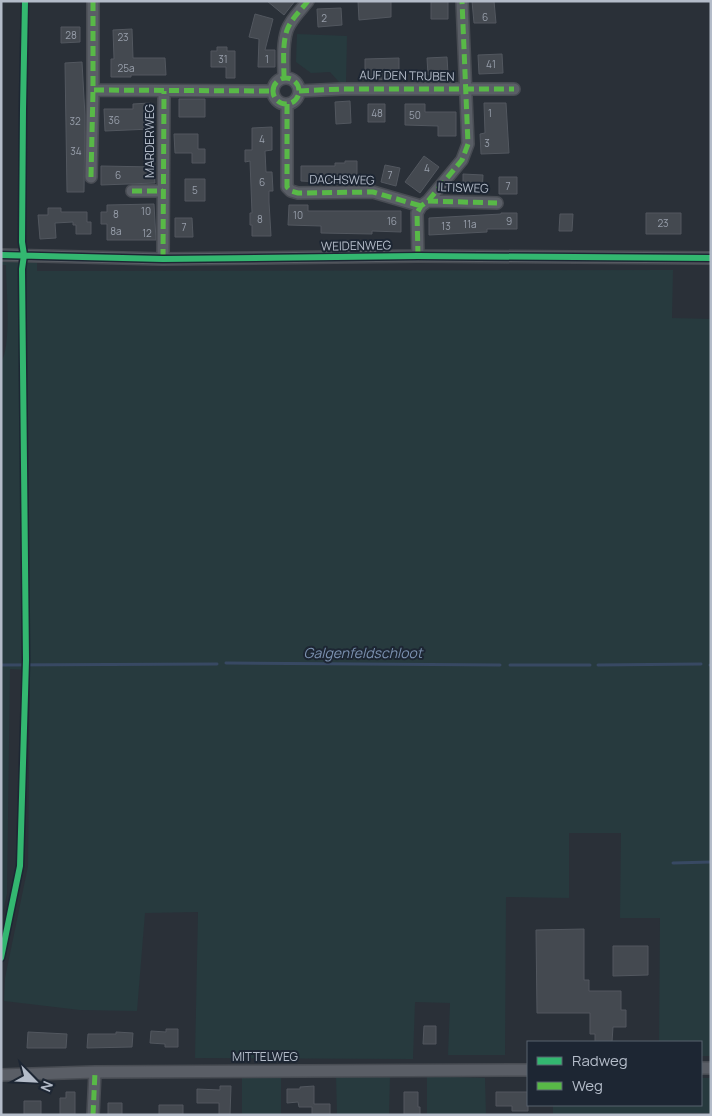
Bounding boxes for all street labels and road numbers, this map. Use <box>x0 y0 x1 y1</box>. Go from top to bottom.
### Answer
street label: AUF DEN TRUBEN <box>359 66 455 85</box>
street label: MARDERWEG <box>141 104 158 178</box>
street label: DACHSWEG <box>309 170 375 189</box>
street label: ILTISWEG <box>437 178 489 197</box>
street label: WEIDENWEG <box>321 236 392 255</box>
street label: MITTELWEG <box>232 1048 299 1065</box>

